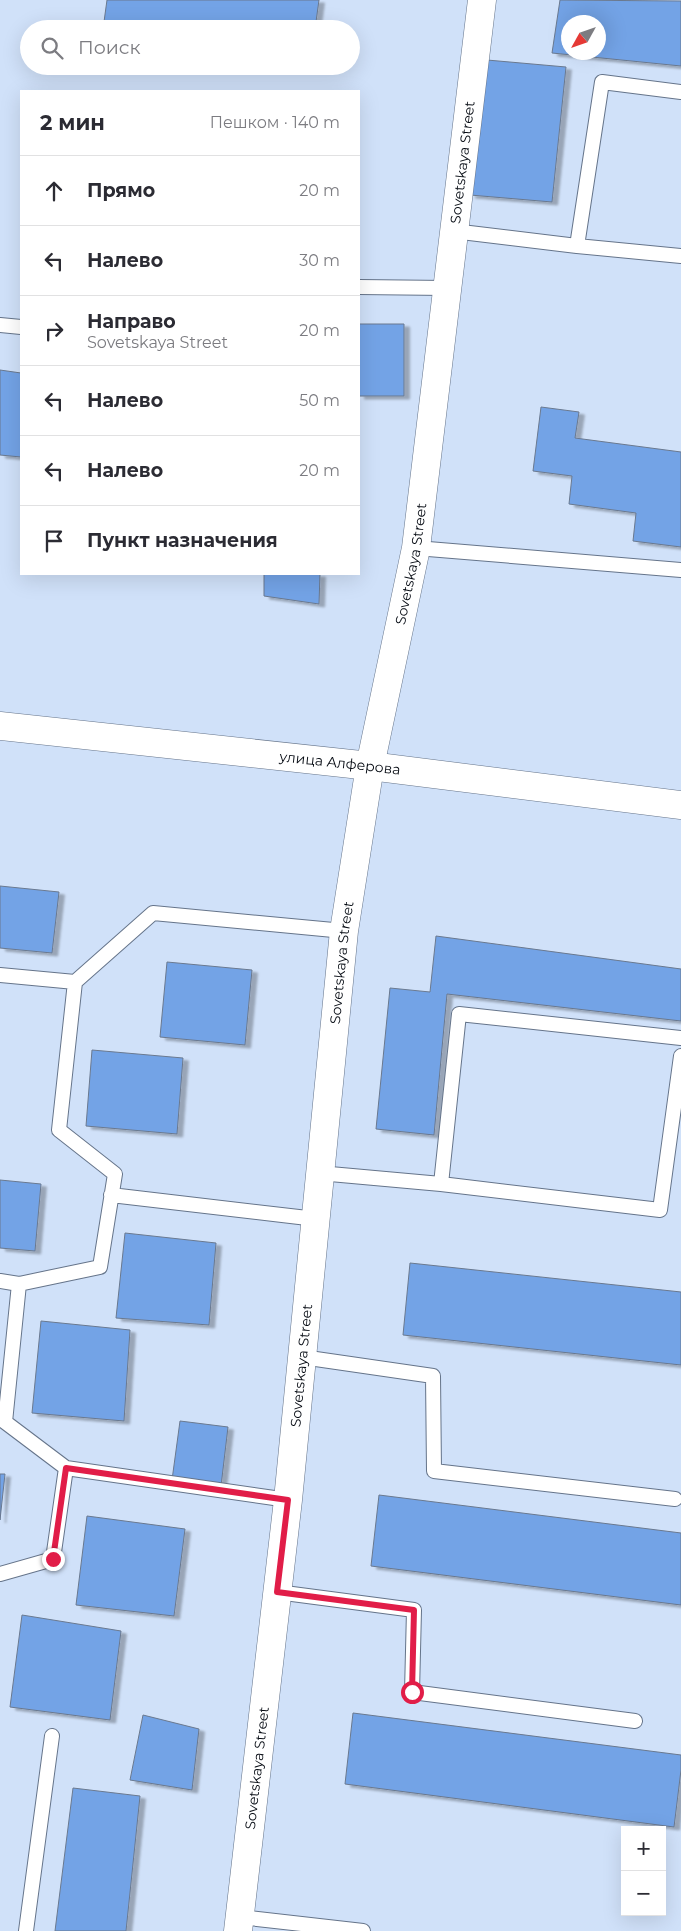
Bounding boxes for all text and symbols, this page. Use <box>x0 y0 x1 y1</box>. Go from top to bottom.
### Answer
north arrow <box>561 15 606 60</box>
search box <box>20 20 360 75</box>
icon: search <box>38 34 66 62</box>
text: Поиск <box>78 36 141 59</box>
street label: Sovetskaya Street <box>446 100 479 225</box>
text: 2 мин <box>40 110 105 135</box>
text: Пешком · 140 m <box>210 113 340 132</box>
icon: ahead <box>40 177 68 205</box>
text: Прямо <box>87 179 155 202</box>
text: 20 m <box>299 181 340 200</box>
icon: left <box>40 247 68 275</box>
text: Налево <box>87 249 163 272</box>
text: 30 m <box>299 251 340 270</box>
text: Направо <box>87 310 176 333</box>
icon: right <box>40 317 68 345</box>
text: 20 m <box>299 321 340 340</box>
text: Sovetskaya Street <box>87 333 228 352</box>
icon: left <box>40 387 68 415</box>
text: Налево <box>87 389 163 412</box>
text: 50 m <box>299 391 340 410</box>
icon: left <box>40 457 68 485</box>
text: Налево <box>87 459 163 482</box>
text: 20 m <box>299 461 340 480</box>
street label: Sovetskaya Street <box>391 502 430 626</box>
icon: arrive <box>40 527 68 555</box>
text: Пункт назначения <box>87 529 278 552</box>
street label: улица Алферова <box>278 747 402 779</box>
street label: Sovetskaya Street <box>326 900 358 1025</box>
street label: Sovetskaya Street <box>286 1303 316 1428</box>
route end <box>42 1548 65 1571</box>
route start <box>401 1681 424 1704</box>
street label: Sovetskaya Street <box>241 1705 273 1830</box>
map controls <box>621 1826 666 1916</box>
button: + <box>621 1826 666 1871</box>
button: − <box>621 1871 666 1916</box>

